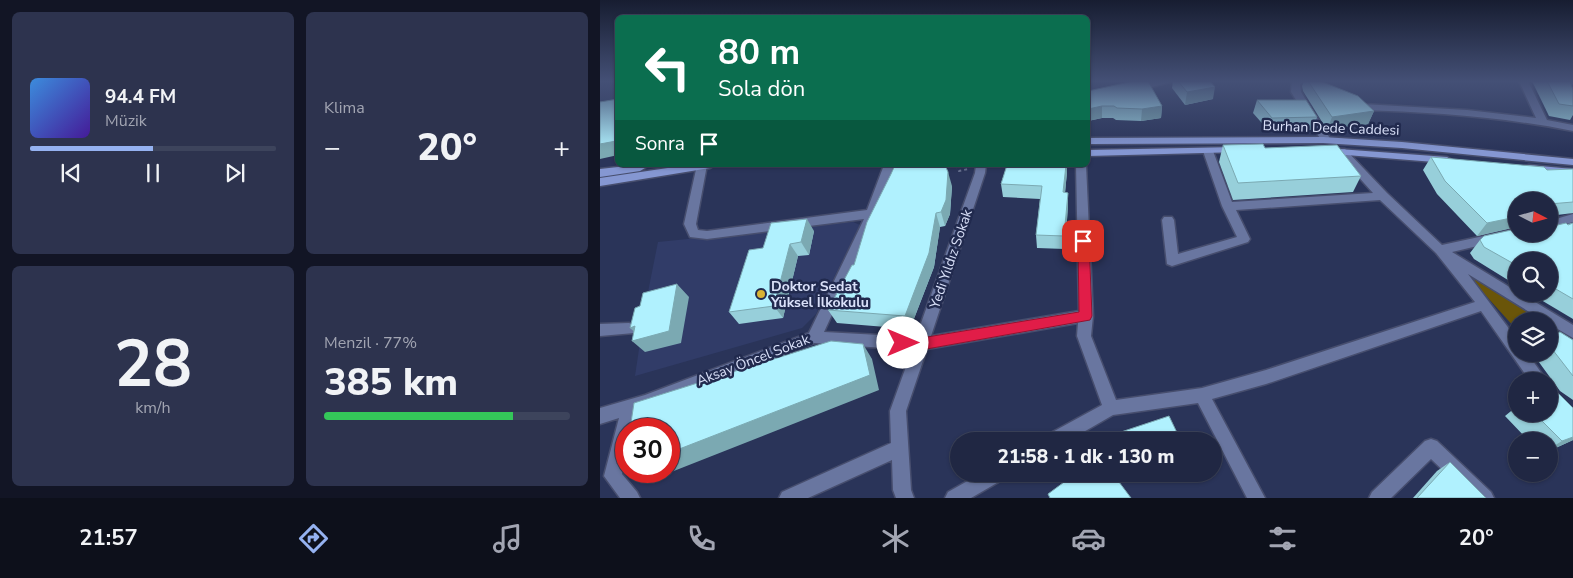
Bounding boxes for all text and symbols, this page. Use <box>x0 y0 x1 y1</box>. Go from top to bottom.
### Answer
text: 80 m <box>718 29 800 76</box>
icon: left <box>635 35 700 100</box>
text: Sola dön <box>718 74 805 104</box>
text: 94.4 FM <box>105 84 176 110</box>
text: Klima <box>324 97 365 119</box>
text: Müzik <box>105 110 147 132</box>
street label: Burhan Dede Caddesi <box>1262 116 1400 140</box>
text: 20° <box>417 122 477 173</box>
text: − <box>324 129 341 167</box>
text: + <box>553 129 570 167</box>
icon: arrive <box>695 130 723 158</box>
text: Sonra <box>635 131 685 157</box>
icon: previous <box>57 159 85 187</box>
icon: pause <box>139 159 167 187</box>
icon: next <box>221 159 249 187</box>
north arrow <box>1508 192 1558 242</box>
map controls <box>1508 192 1558 482</box>
street label: Yedi Yıldız Sokak <box>925 206 977 312</box>
pin <box>1062 220 1104 262</box>
icon: arrive <box>1069 227 1097 255</box>
button: search <box>1508 252 1558 302</box>
place label: Doktor Sedat Yüksel İlkokulu <box>770 277 869 312</box>
marker: Doktor Sedat Yüksel İlkokulu <box>755 288 767 300</box>
button: layers <box>1508 312 1558 362</box>
position arrow <box>876 316 928 368</box>
text: 28 <box>114 320 192 409</box>
street label: Aksay Öncel Sokak <box>694 329 813 390</box>
text: Menzil · 77% <box>324 332 417 354</box>
text: 385 km <box>324 357 458 408</box>
button: + <box>1508 372 1558 422</box>
text: km/h <box>135 397 171 419</box>
speed limit sign: 30 <box>615 418 680 483</box>
button: − <box>1508 432 1558 482</box>
text: 21:58 · 1 dk · 130 m <box>998 444 1174 470</box>
icon: directions <box>296 521 331 556</box>
icon: music <box>490 521 525 556</box>
icon: phone <box>684 521 719 556</box>
icon: climate <box>878 521 913 556</box>
icon: car <box>1071 521 1106 556</box>
icon: filters <box>1265 521 1300 556</box>
text: 21:57 <box>79 523 138 553</box>
text: 20° <box>1459 523 1494 553</box>

